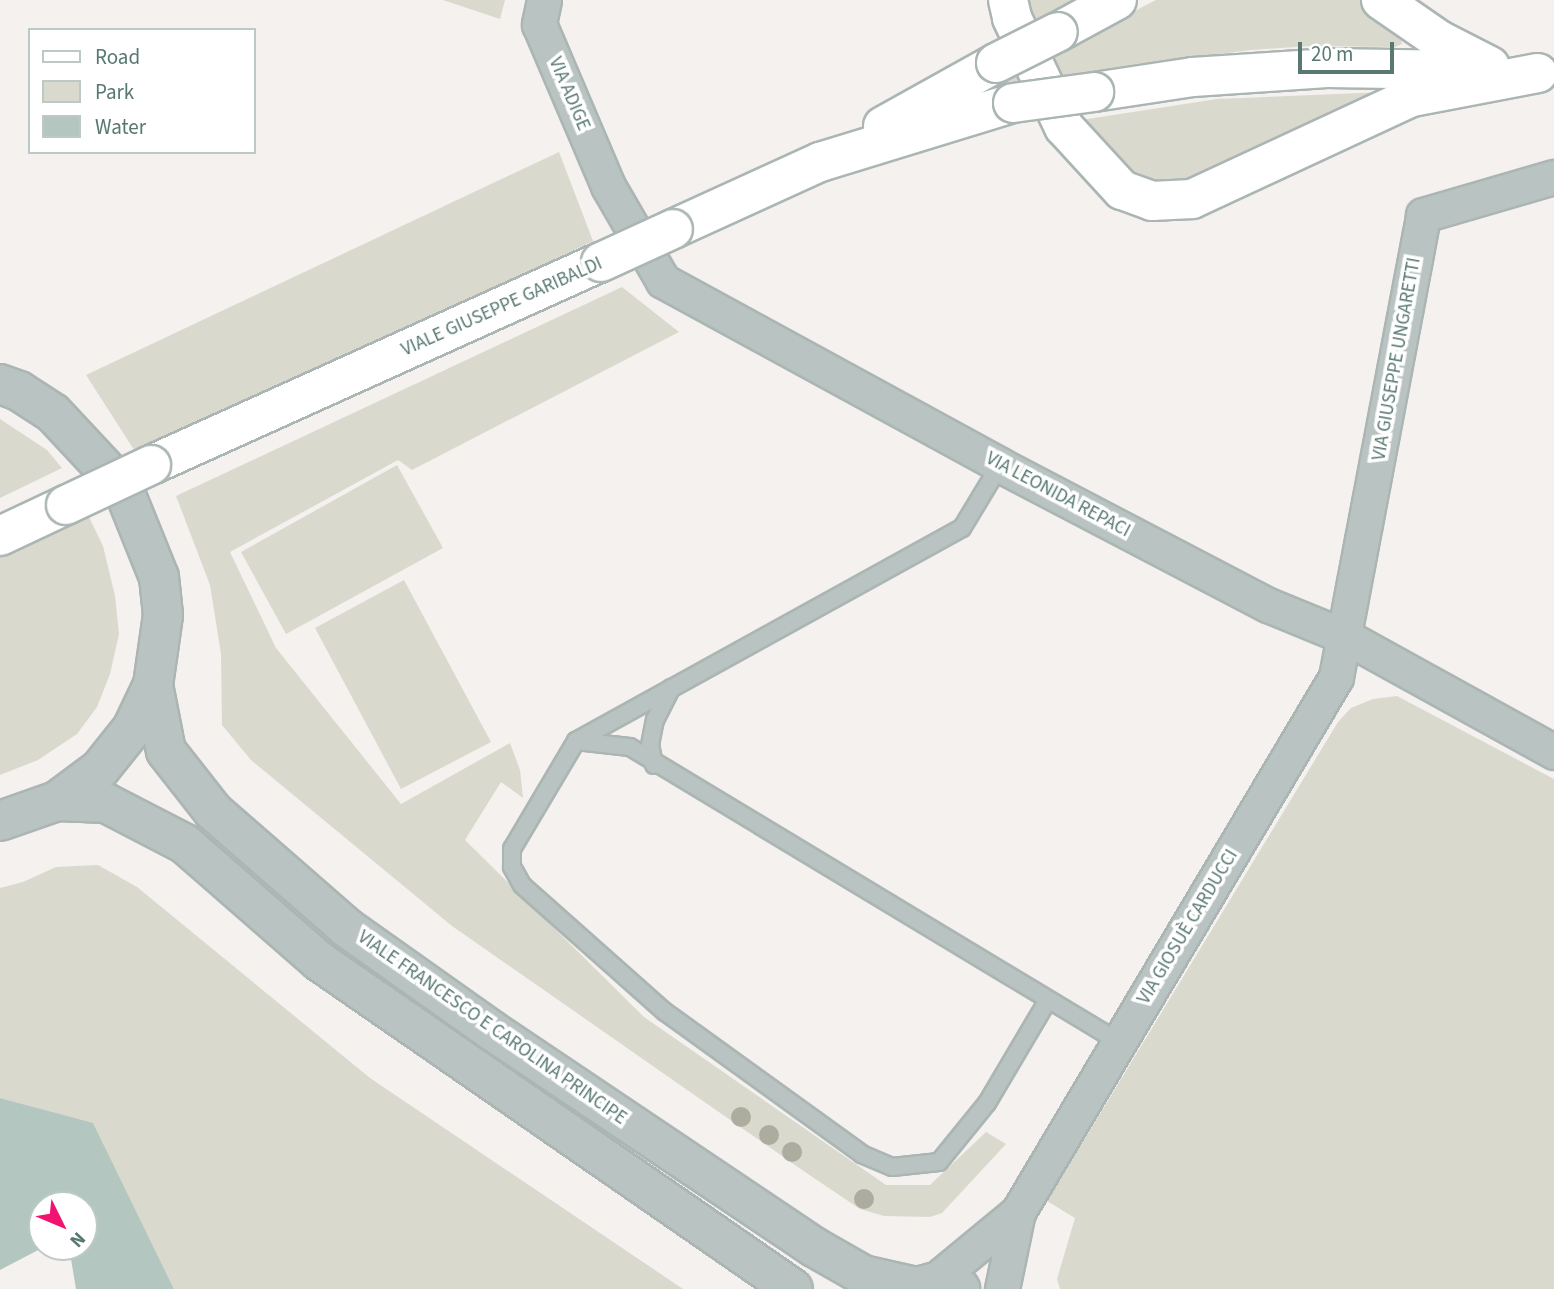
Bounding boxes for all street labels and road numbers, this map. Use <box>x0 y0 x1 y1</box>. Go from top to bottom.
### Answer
street label: VIA ADIGE <box>543 54 595 134</box>
street label: VIALE GIUSEPPE GARIBALDI <box>398 252 606 362</box>
street label: VIA GIUSEPPE UNGARETTI <box>1368 256 1426 462</box>
street label: VIA LEONIDA REPACI <box>982 447 1134 543</box>
street label: VIA GIOSUÈ CARDUCCI <box>1133 845 1243 1009</box>
street label: VIALE FRANCESCO E CAROLINA PRINCIPE <box>353 926 631 1130</box>

